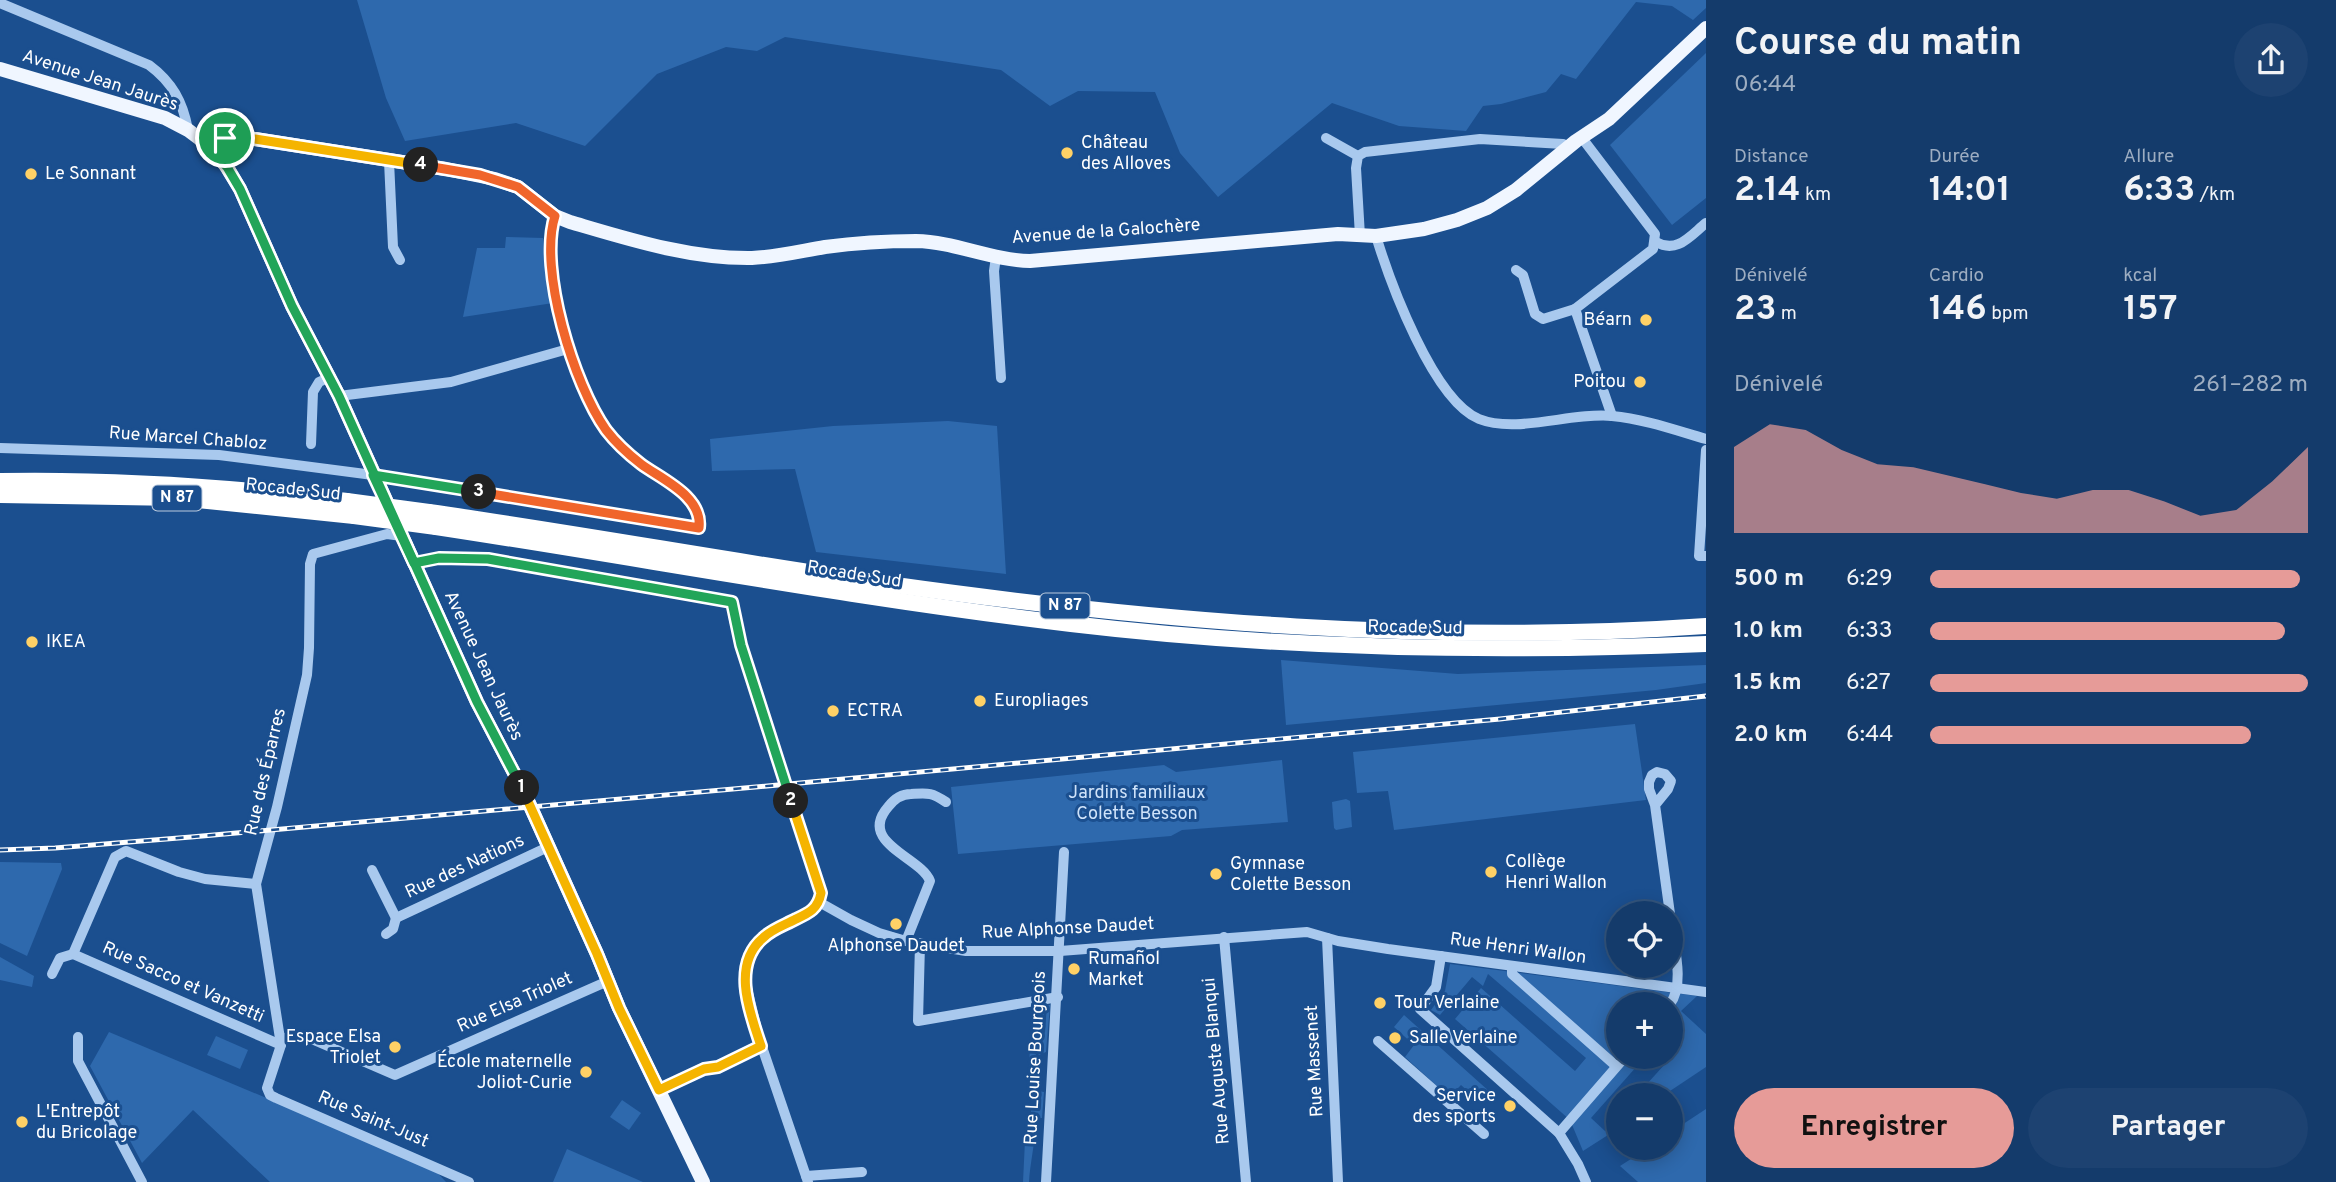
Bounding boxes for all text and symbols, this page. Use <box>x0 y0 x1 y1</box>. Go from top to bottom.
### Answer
text: Course du matin <box>1734 20 2022 69</box>
button: share <box>2234 23 2308 97</box>
street label: Avenue Jean Jaurès <box>19 45 181 117</box>
text: 06:44 <box>1734 71 1796 100</box>
pin <box>195 108 255 168</box>
icon: arrive <box>206 119 244 157</box>
place label: Château des Alloves <box>1081 132 1171 176</box>
marker: Château des Alloves <box>1059 145 1075 161</box>
text: Distance <box>1734 145 1809 169</box>
text: Durée <box>1929 145 1980 169</box>
text: Allure <box>2123 145 2174 169</box>
pin: 4 <box>404 148 438 182</box>
text: 4 <box>414 152 427 176</box>
place label: Le Sonnant <box>45 163 136 186</box>
marker: Le Sonnant <box>23 166 39 182</box>
text: 2.14 <box>1734 169 1800 213</box>
text: 14:01 <box>1929 169 2011 213</box>
text: 6:33 <box>2123 169 2195 213</box>
text: km <box>1800 183 1831 207</box>
text: /km <box>2195 183 2235 207</box>
street label: Avenue de la Galochère <box>1011 214 1201 250</box>
text: Dénivelé <box>1734 264 1808 288</box>
text: Cardio <box>1929 264 1984 288</box>
text: kcal <box>2123 264 2157 288</box>
text: 23 <box>1734 288 1776 332</box>
text: 146 <box>1929 288 1987 332</box>
text: 157 <box>2123 288 2178 332</box>
text: m <box>1776 302 1797 326</box>
text: bpm <box>1987 302 2028 326</box>
place label: Béarn <box>1584 309 1632 332</box>
marker: Béarn <box>1638 312 1654 328</box>
place label: Poitou <box>1573 371 1626 394</box>
text: Dénivelé <box>1734 371 1823 400</box>
text: 261–282 m <box>2192 371 2308 400</box>
marker: Poitou <box>1632 374 1648 390</box>
street label: Rue Marcel Chabloz <box>108 422 268 456</box>
street label: Rocade Sud <box>244 474 342 506</box>
pin: 3 <box>462 475 496 510</box>
text: 3 <box>473 479 484 503</box>
road number: N 87 <box>152 485 202 510</box>
street label: Rocade Sud <box>805 556 903 594</box>
text: 500 m <box>1734 565 1804 594</box>
text: 6:29 <box>1846 565 1893 594</box>
street label: Avenue Jean Jaurès <box>438 587 528 745</box>
road number: N 87 <box>1040 594 1090 618</box>
street label: Rocade Sud <box>1367 616 1463 640</box>
text: 1.0 km <box>1734 617 1803 646</box>
text: 6:33 <box>1846 617 1893 646</box>
place label: IKEA <box>46 631 86 654</box>
marker: IKEA <box>24 634 40 650</box>
text: 1.5 km <box>1734 669 1802 698</box>
text: 6:27 <box>1846 669 1891 698</box>
place label: Europliages <box>994 690 1089 713</box>
marker: Europliages <box>972 693 988 709</box>
place label: ECTRA <box>847 700 903 723</box>
marker: ECTRA <box>825 703 841 719</box>
street label: Rue des Éparres <box>238 706 292 838</box>
text: 2.0 km <box>1734 721 1808 750</box>
text: 6:44 <box>1846 721 1893 750</box>
pin: 1 <box>504 770 540 806</box>
text: 1 <box>518 775 525 799</box>
park label: Jardins familiaux Colette Besson <box>1068 782 1206 826</box>
pin: 2 <box>774 784 808 818</box>
text: 2 <box>785 788 796 812</box>
street label: Rue des Nations <box>402 829 528 905</box>
place label: Collège Henri Wallon <box>1505 851 1607 895</box>
place label: Gymnase Colette Besson <box>1230 853 1351 897</box>
marker: Collège Henri Wallon <box>1483 864 1499 880</box>
marker: Gymnase Colette Besson <box>1208 866 1224 882</box>
map controls <box>1606 901 1683 1160</box>
button: locate <box>1606 901 1683 978</box>
street label: Rue Alphonse Daudet <box>981 913 1155 945</box>
marker: Alphonse Daudet <box>888 916 904 932</box>
street label: Rue Henri Wallon <box>1448 928 1588 970</box>
place label: Alphonse Daudet <box>827 935 965 958</box>
street label: Rue Sacco et Vanzetti <box>98 937 268 1029</box>
place label: Rumañol Market <box>1088 948 1160 992</box>
marker: Rumañol Market <box>1066 961 1082 977</box>
street label: Rue Elsa Triolet <box>454 967 576 1039</box>
street label: Rue Louise Bourgeois <box>1020 970 1052 1146</box>
street label: Rue Auguste Blanqui <box>1198 976 1236 1146</box>
place label: Tour Verlaine <box>1394 992 1499 1015</box>
button: + <box>1606 992 1683 1069</box>
marker: Tour Verlaine <box>1372 995 1388 1011</box>
street label: Rue Massenet <box>1301 1004 1329 1118</box>
place label: Espace Elsa Triolet <box>286 1026 381 1070</box>
place label: Salle Verlaine <box>1409 1027 1518 1050</box>
marker: Salle Verlaine <box>1387 1030 1403 1046</box>
marker: Espace Elsa Triolet <box>387 1039 403 1055</box>
place label: École maternelle Joliot-Curie <box>437 1049 572 1095</box>
marker: École maternelle Joliot-Curie <box>578 1064 594 1080</box>
button: − <box>1606 1083 1683 1160</box>
place label: Service des sports <box>1412 1085 1496 1129</box>
street label: Rue Saint-Just <box>314 1086 432 1154</box>
button: Enregistrer <box>1734 1088 2014 1168</box>
button: Partager <box>2028 1088 2308 1168</box>
marker: Service des sports <box>1502 1098 1518 1114</box>
place label: L'Entrepôt du Bricolage <box>36 1101 137 1145</box>
marker: L'Entrepôt du Bricolage <box>14 1114 30 1130</box>

